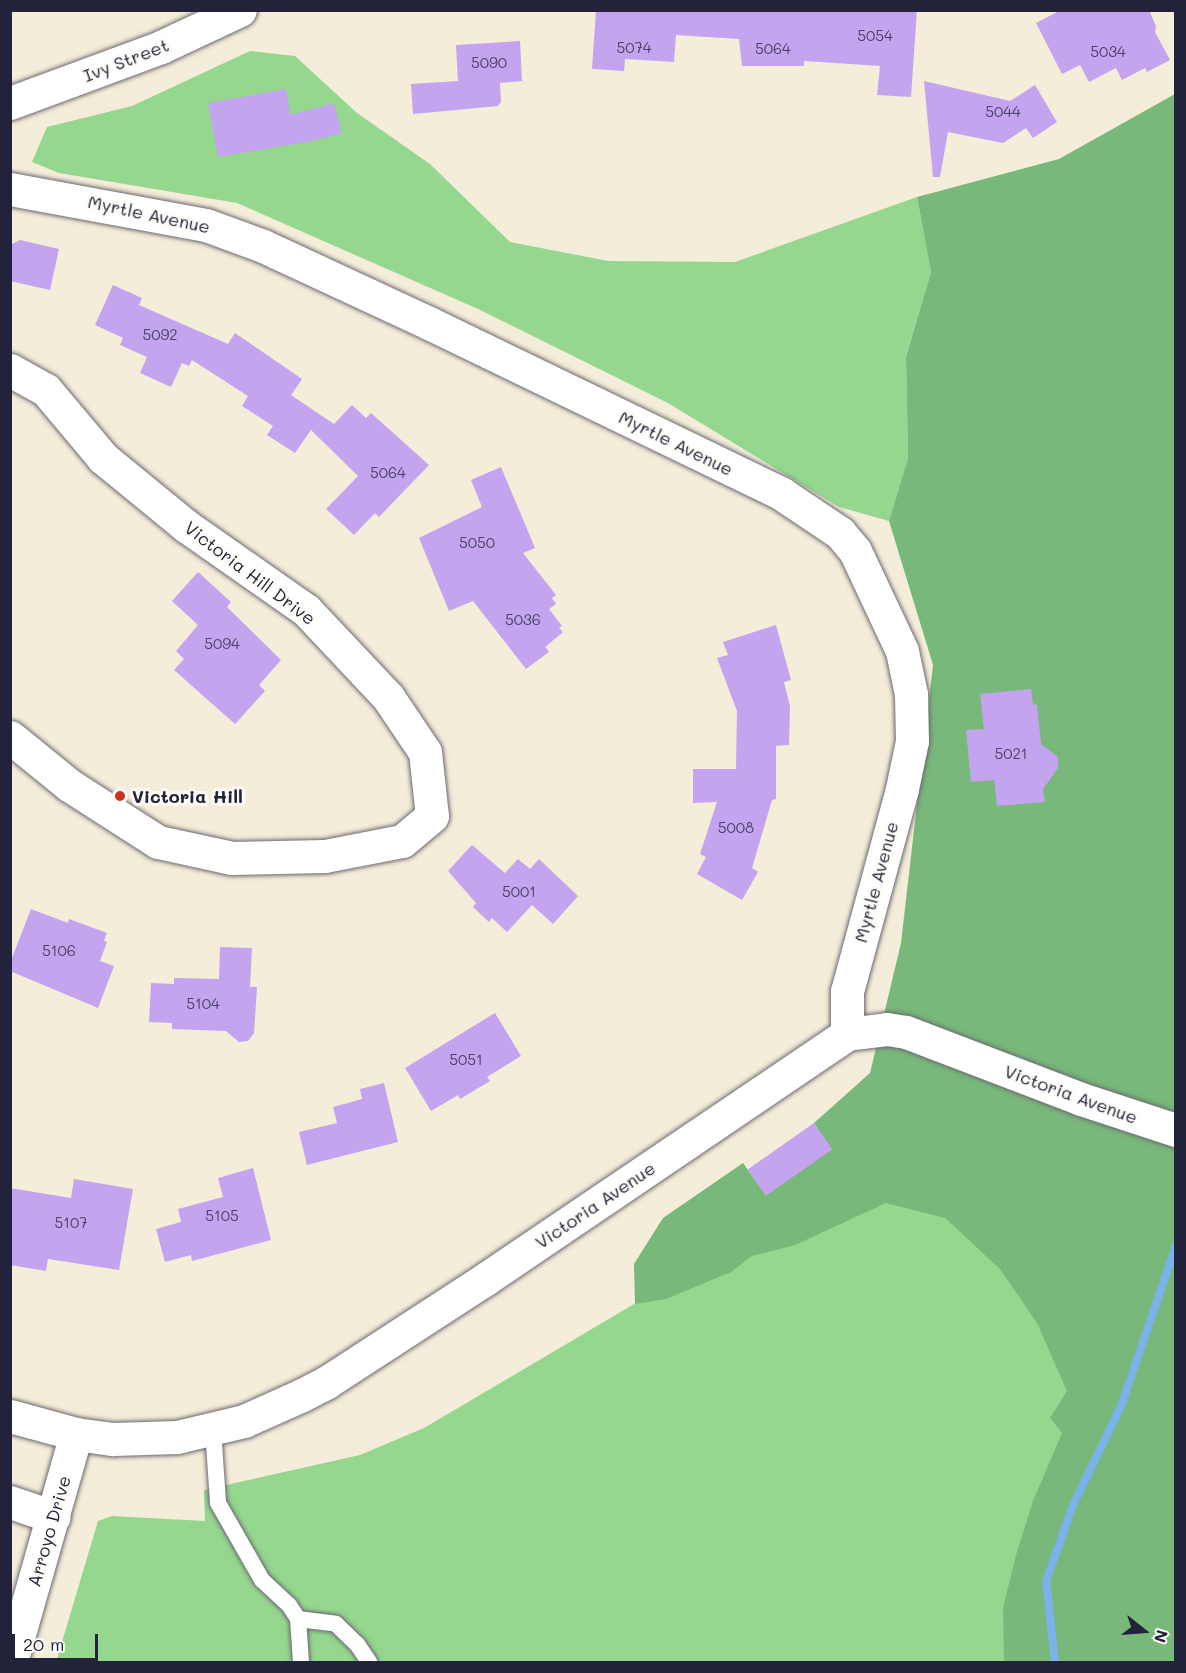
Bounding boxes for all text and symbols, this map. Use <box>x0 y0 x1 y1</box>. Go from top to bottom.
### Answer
house number: 5054 <box>857 27 893 45</box>
street label: Ivy Street <box>80 34 172 86</box>
house number: 5074 <box>616 39 652 57</box>
house number: 5064 <box>755 40 791 58</box>
house number: 5034 <box>1090 43 1126 61</box>
house number: 5090 <box>471 54 507 72</box>
house number: 5044 <box>985 103 1021 121</box>
street label: Myrtle Avenue <box>86 191 212 237</box>
house number: 5092 <box>142 326 178 344</box>
street label: Myrtle Avenue <box>615 406 737 480</box>
house number: 5064 <box>370 464 406 482</box>
street label: Victoria Hill Drive <box>180 517 320 629</box>
house number: 5050 <box>459 534 495 552</box>
house number: 5036 <box>505 611 541 629</box>
house number: 5094 <box>204 635 240 653</box>
house number: 5021 <box>994 745 1028 763</box>
place label: Victoria Hill <box>132 785 243 807</box>
marker: Victoria Hill <box>113 789 127 803</box>
house number: 5008 <box>718 819 754 837</box>
street label: Myrtle Avenue <box>849 819 903 945</box>
house number: 5001 <box>502 883 536 901</box>
house number: 5106 <box>42 942 76 960</box>
house number: 5104 <box>186 995 220 1013</box>
house number: 5051 <box>449 1051 483 1069</box>
street label: Victoria Avenue <box>1002 1060 1140 1128</box>
street label: Victoria Avenue <box>531 1157 659 1253</box>
house number: 5105 <box>205 1207 239 1225</box>
house number: 5107 <box>54 1214 88 1232</box>
street label: Arroyo Drive <box>23 1473 75 1589</box>
north arrow <box>1114 1601 1174 1661</box>
scale bar <box>15 1622 100 1660</box>
text: N <box>1150 1628 1174 1645</box>
text: 20 m <box>23 1632 64 1656</box>

